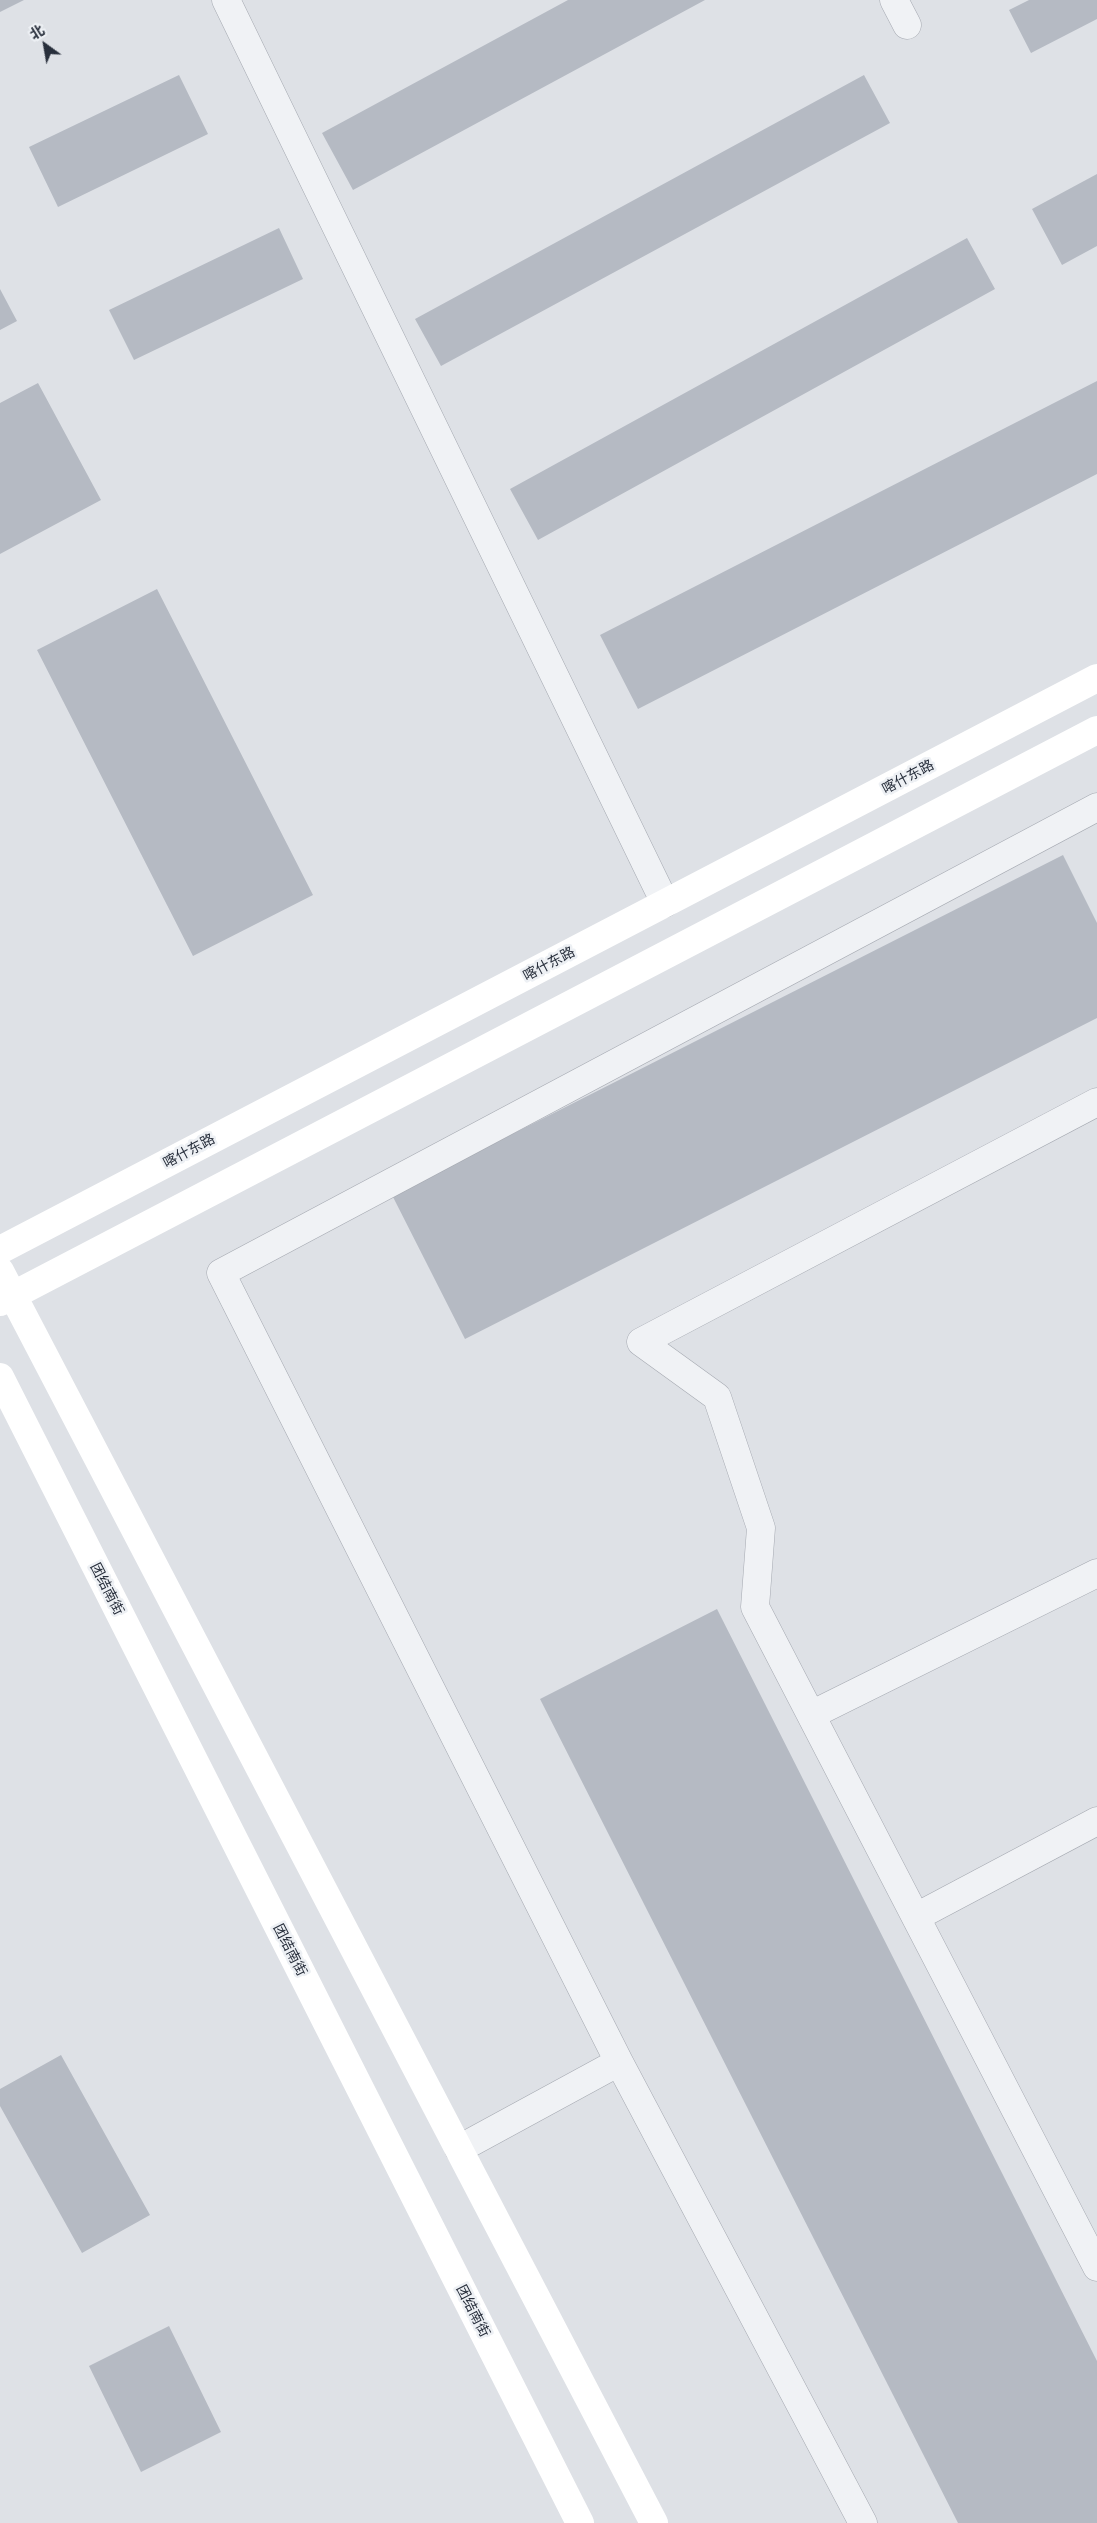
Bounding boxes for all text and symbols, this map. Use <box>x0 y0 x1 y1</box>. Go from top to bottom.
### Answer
north arrow <box>20 20 70 70</box>
text: 北 <box>26 21 47 43</box>
street label: 喀什东路 <box>879 756 937 798</box>
street label: 喀什东路 <box>520 943 578 985</box>
street label: 喀什东路 <box>160 1130 218 1172</box>
street label: 团结南街 <box>87 1560 127 1618</box>
street label: 团结南街 <box>270 1921 310 1979</box>
street label: 团结南街 <box>453 2282 493 2340</box>

